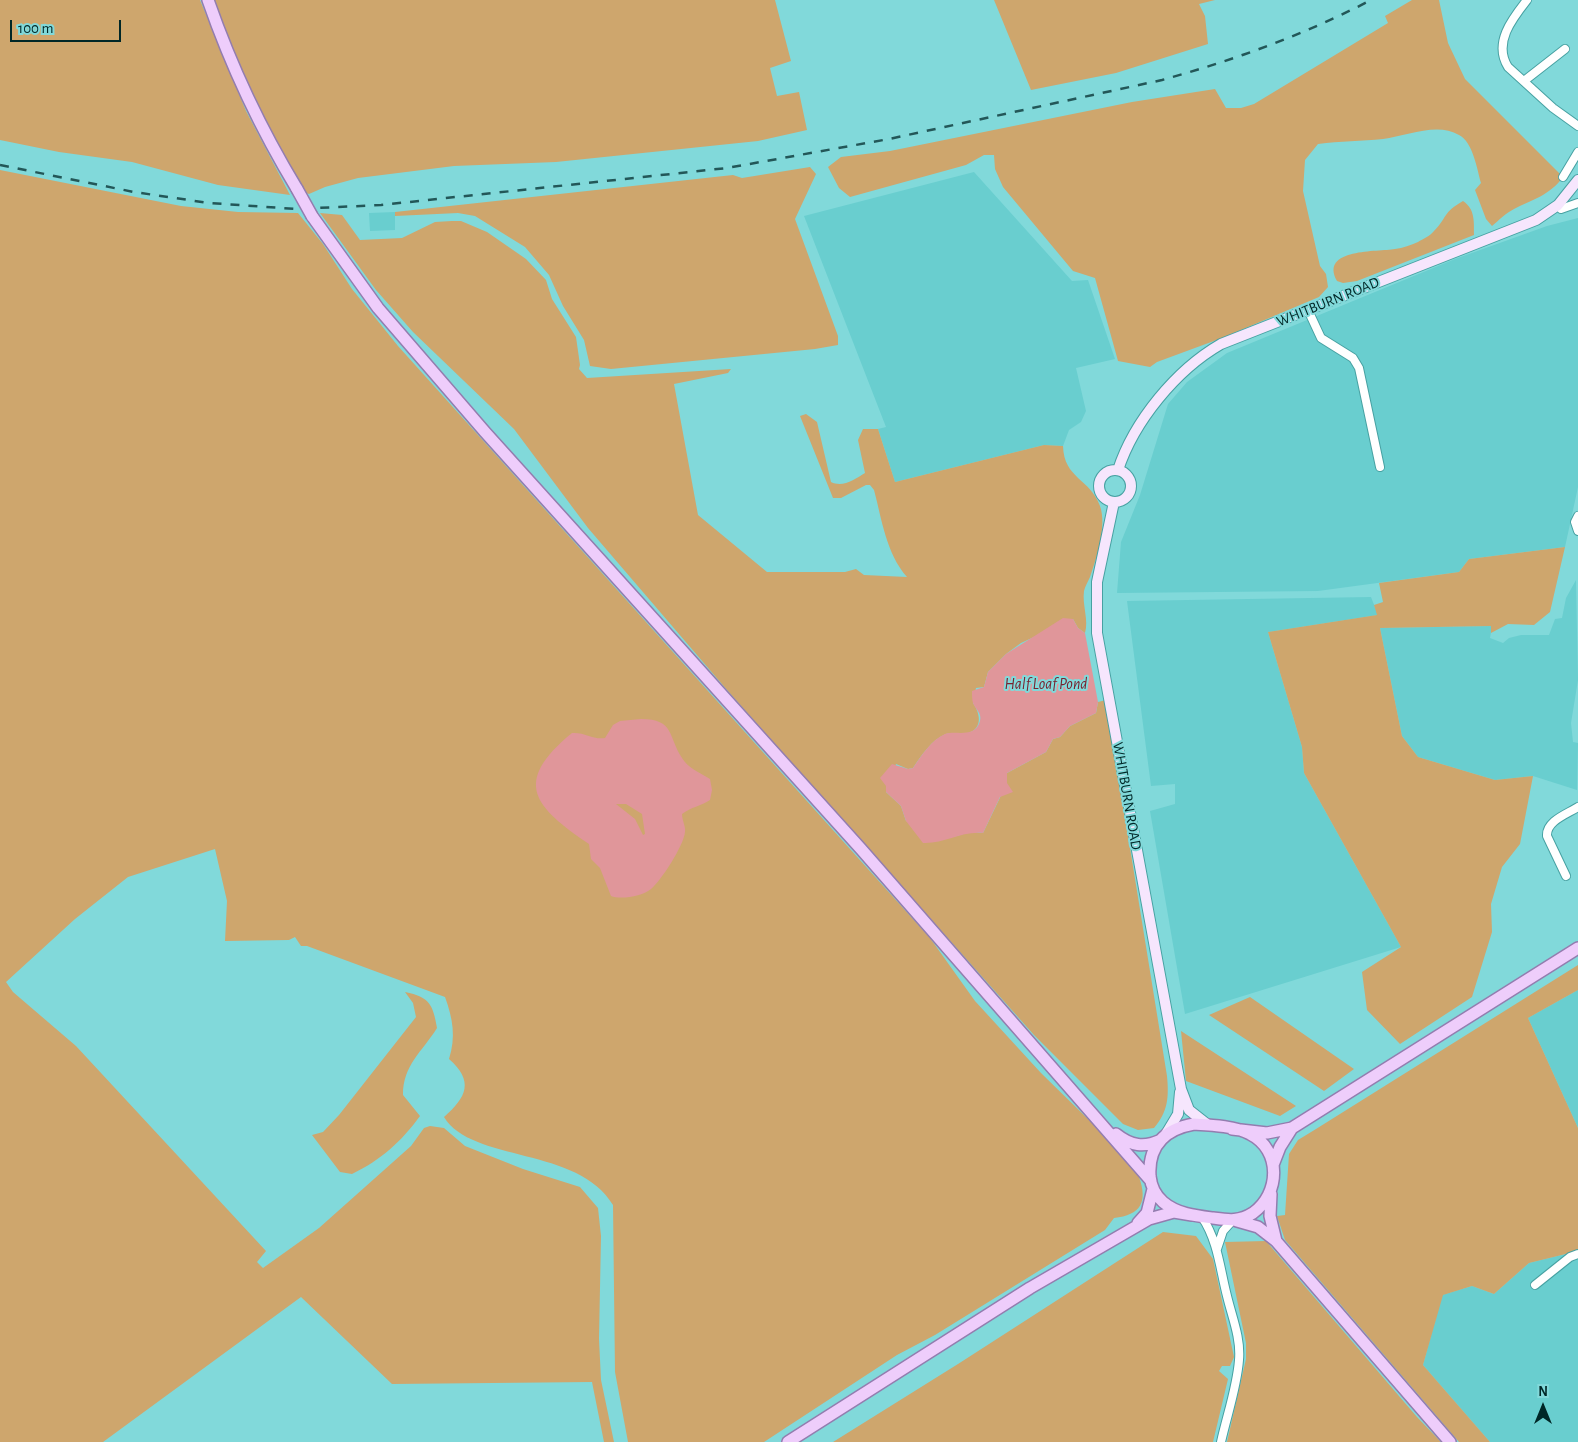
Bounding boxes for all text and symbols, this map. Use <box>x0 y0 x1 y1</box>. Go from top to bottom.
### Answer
scale bar <box>12 10 124 42</box>
text: 100 m <box>18 21 53 36</box>
street label: WHITBURN ROAD <box>1274 273 1382 331</box>
water label: Half Loaf Pond <box>1005 674 1087 694</box>
street label: WHITBURN ROAD <box>1109 741 1145 851</box>
north arrow <box>1518 1382 1568 1432</box>
text: N <box>1538 1385 1548 1399</box>

